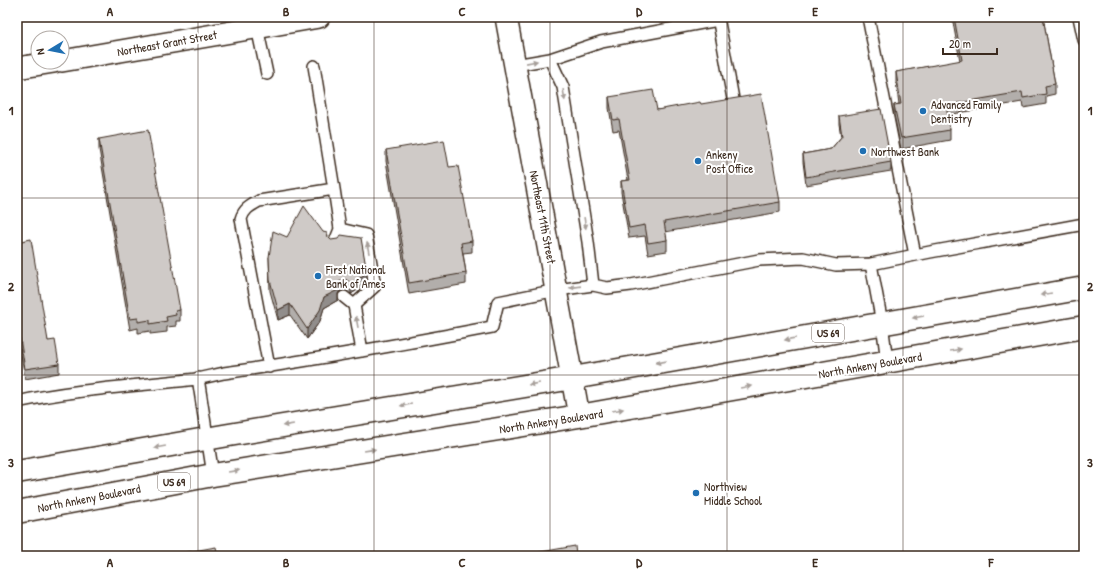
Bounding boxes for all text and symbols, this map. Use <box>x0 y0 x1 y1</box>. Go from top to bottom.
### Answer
text: A <box>107 2 114 20</box>
text: B <box>283 2 290 20</box>
text: C <box>458 2 466 20</box>
text: D <box>636 2 643 20</box>
text: E <box>812 2 818 20</box>
text: F <box>988 2 995 20</box>
street label: Northeast Grant Street <box>116 26 219 60</box>
north arrow <box>30 30 70 70</box>
scale bar <box>943 30 997 56</box>
text: 20 m <box>949 35 971 52</box>
text: N <box>33 47 48 56</box>
one-way arrow <box>526 59 538 65</box>
one-way arrow <box>561 89 567 101</box>
place label: Advanced Family Dentistry <box>931 96 1002 127</box>
text: 1 <box>9 101 14 119</box>
text: 1 <box>1088 101 1093 119</box>
marker: Advanced Family Dentistry <box>918 106 928 116</box>
place label: Northwest Bank <box>871 143 939 160</box>
place label: Ankeny Post Office <box>706 146 753 177</box>
marker: Northwest Bank <box>858 146 868 156</box>
marker: Ankeny Post Office <box>693 156 703 166</box>
street label: Northeast 11th Street <box>526 169 561 266</box>
one-way arrow <box>582 217 588 229</box>
one-way arrow <box>365 242 371 254</box>
place label: First National Bank of Ames <box>325 261 386 292</box>
marker: First National Bank of Ames <box>313 271 323 281</box>
text: 2 <box>8 277 15 295</box>
text: 2 <box>1087 277 1094 295</box>
one-way arrow <box>569 284 581 290</box>
one-way arrow <box>1039 292 1052 298</box>
one-way arrow <box>911 314 924 320</box>
one-way arrow <box>354 316 360 328</box>
road number: US 69 <box>812 324 844 342</box>
one-way arrow <box>783 337 796 343</box>
street label: North Ankeny Boulevard <box>817 347 923 382</box>
one-way arrow <box>950 347 962 353</box>
one-way arrow <box>655 359 668 365</box>
one-way arrow <box>528 381 540 387</box>
one-way arrow <box>739 384 752 390</box>
one-way arrow <box>400 402 412 408</box>
street label: North Ankeny Boulevard <box>498 404 604 438</box>
one-way arrow <box>611 406 624 412</box>
one-way arrow <box>282 422 294 428</box>
one-way arrow <box>154 444 166 450</box>
one-way arrow <box>364 447 376 453</box>
text: 3 <box>8 453 14 471</box>
text: 3 <box>1087 453 1093 471</box>
one-way arrow <box>228 468 240 474</box>
road number: US 69 <box>158 473 190 491</box>
place label: Northview Middle School <box>704 478 763 509</box>
street label: North Ankeny Boulevard <box>36 480 142 516</box>
marker: Northview Middle School <box>691 488 701 498</box>
text: A <box>107 553 114 571</box>
text: B <box>283 553 290 571</box>
text: C <box>458 553 466 571</box>
text: D <box>636 553 643 571</box>
text: E <box>812 553 818 571</box>
text: F <box>988 553 995 571</box>

